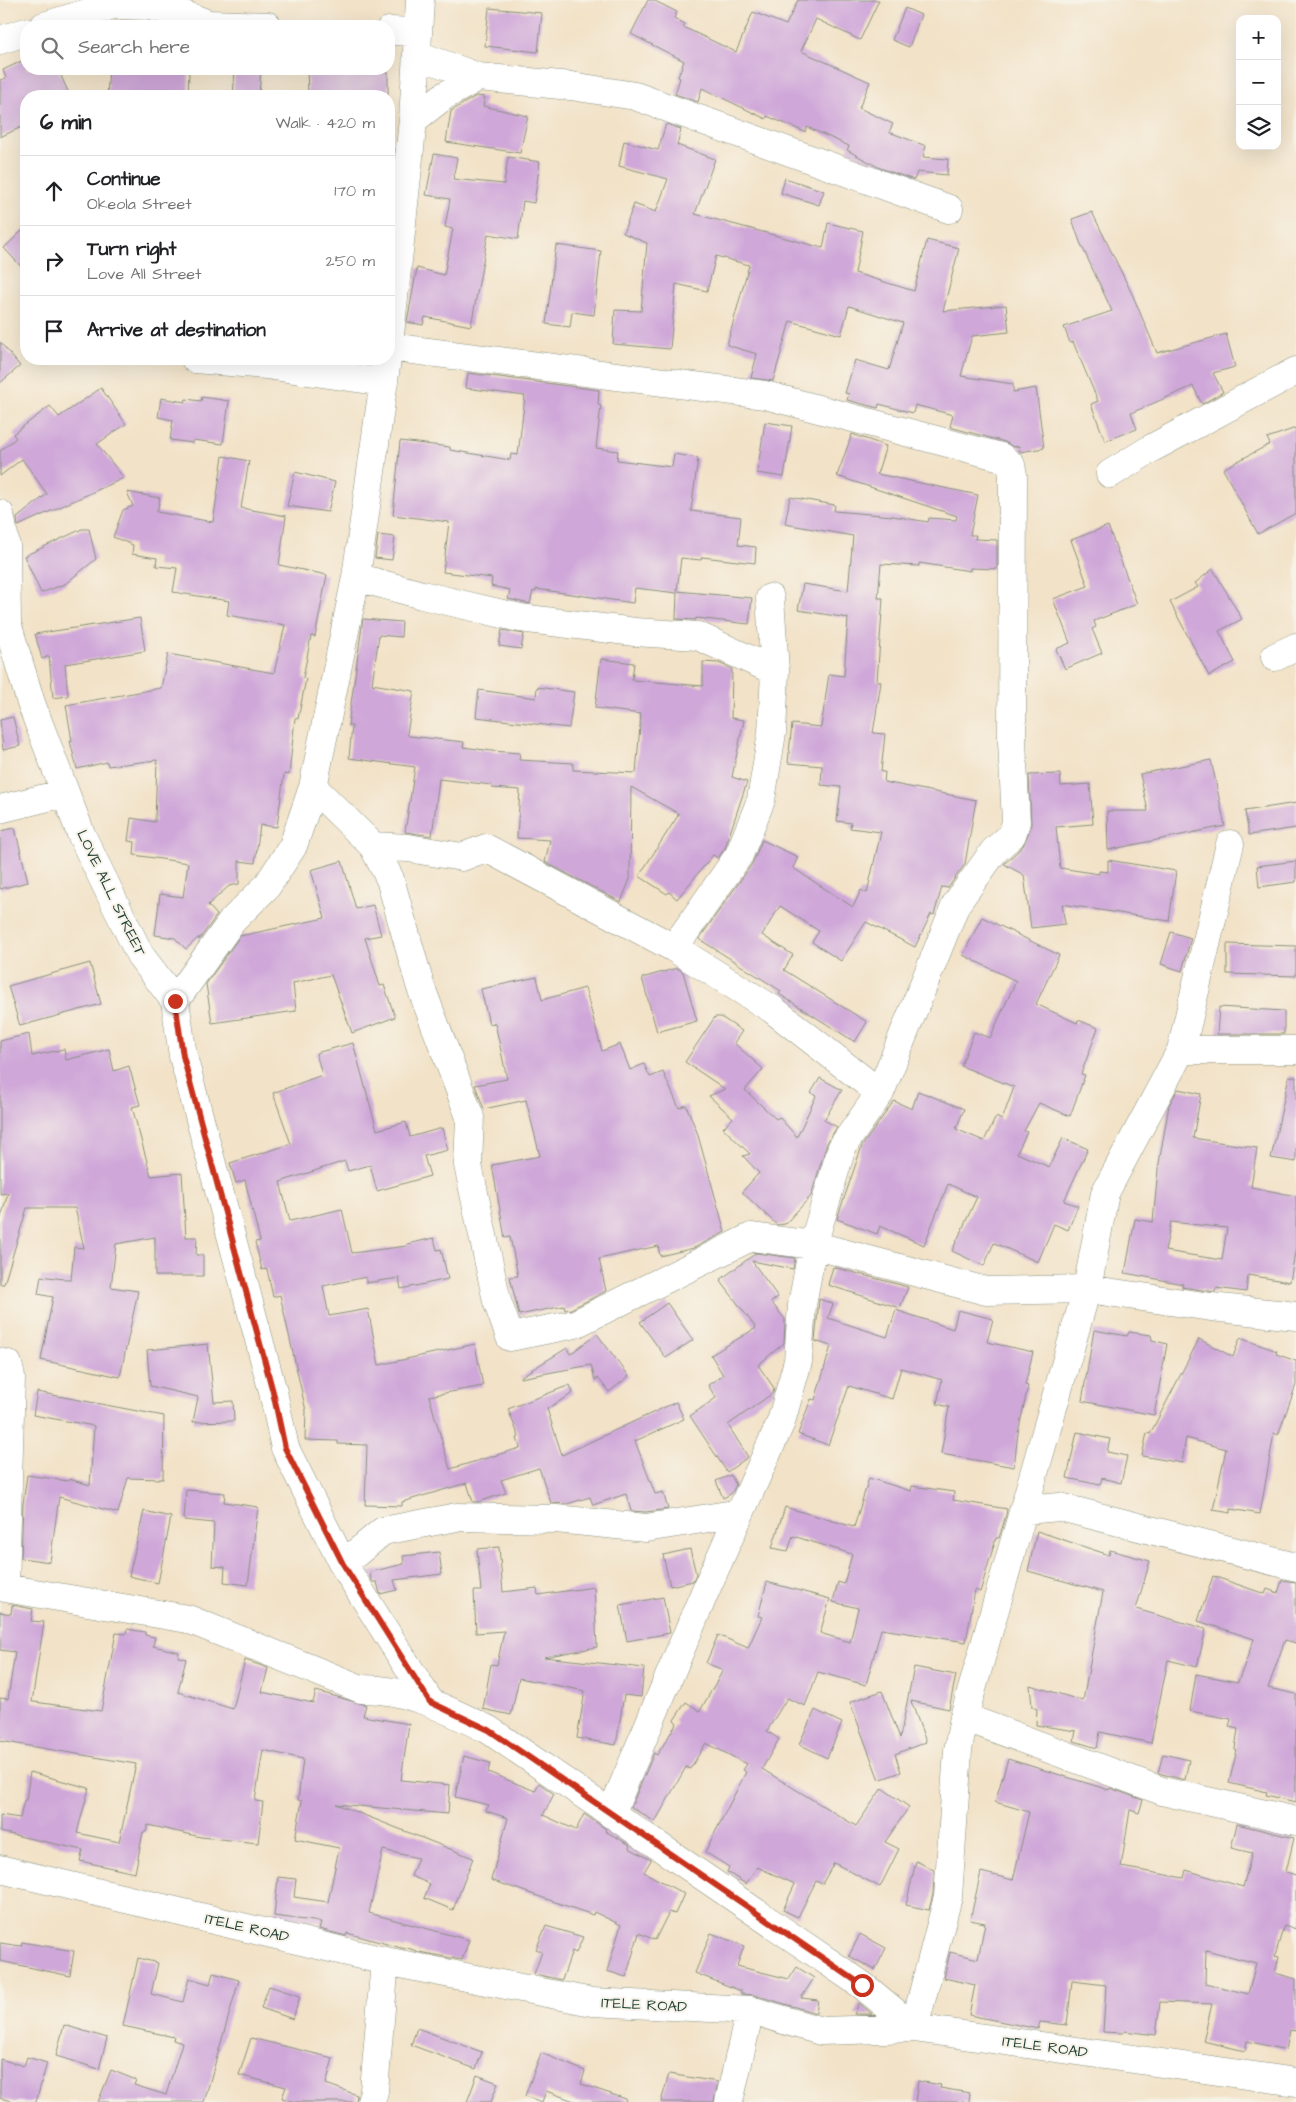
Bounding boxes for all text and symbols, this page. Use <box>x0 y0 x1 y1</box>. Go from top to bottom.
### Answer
map controls <box>1236 15 1281 150</box>
button: + <box>1236 15 1281 60</box>
search box <box>20 20 395 75</box>
icon: search <box>38 34 66 62</box>
text: Search here <box>78 34 190 61</box>
button: − <box>1236 60 1281 105</box>
button: layers <box>1236 105 1281 150</box>
text: 6 min <box>40 108 92 137</box>
text: Walk · 420 m <box>275 112 375 134</box>
text: Continue <box>87 166 161 193</box>
icon: ahead <box>40 177 68 205</box>
text: 170 m <box>334 180 375 202</box>
text: Okeola Street <box>87 193 192 215</box>
text: Turn right <box>87 236 176 263</box>
icon: right <box>40 247 68 275</box>
text: 250 m <box>326 250 375 272</box>
text: Love All Street <box>87 263 201 285</box>
icon: arrive <box>40 317 68 345</box>
text: Arrive at destination <box>87 317 266 344</box>
street label: LOVE ALL STREET <box>71 826 151 960</box>
route end <box>164 990 187 1013</box>
street label: ITELE ROAD <box>203 1908 291 1948</box>
route start <box>851 1974 874 1997</box>
street label: ITELE ROAD <box>601 1992 688 2018</box>
street label: ITELE ROAD <box>1001 2031 1089 2063</box>

